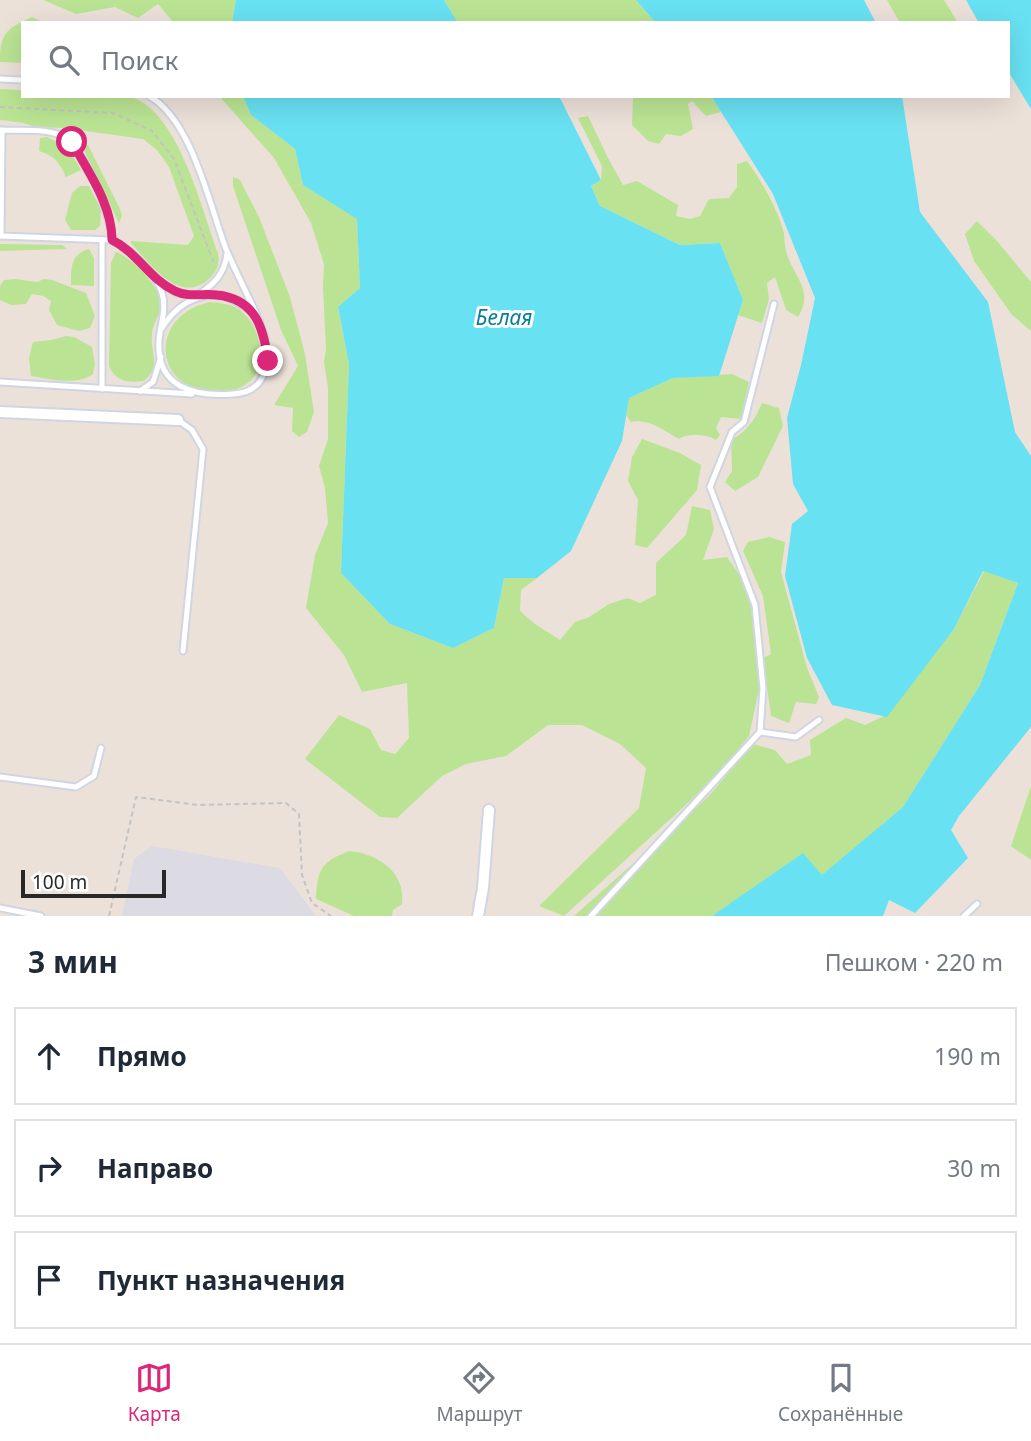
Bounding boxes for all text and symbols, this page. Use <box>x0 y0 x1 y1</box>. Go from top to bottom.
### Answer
search box <box>21 21 1010 98</box>
icon: search <box>45 41 83 79</box>
text: Поиск <box>101 42 178 78</box>
route start <box>56 126 87 157</box>
water label: Белая <box>476 303 532 331</box>
route end <box>252 345 283 376</box>
scale bar <box>21 867 166 899</box>
text: 100 m <box>32 869 87 895</box>
text: 3 мин <box>28 941 118 982</box>
text: Пешком · 220 m <box>825 946 1003 978</box>
icon: ahead <box>30 1037 68 1075</box>
text: Прямо <box>97 1038 187 1074</box>
text: 190 m <box>934 1040 1001 1072</box>
icon: right <box>30 1149 68 1187</box>
text: Направо <box>97 1150 213 1186</box>
text: 30 m <box>947 1152 1001 1184</box>
icon: arrive <box>30 1261 68 1299</box>
text: Пункт назначения <box>97 1262 345 1298</box>
tab: Карта <box>128 1359 181 1427</box>
tab: Маршрут <box>436 1359 522 1427</box>
tab: Сохранённые <box>778 1359 903 1427</box>

